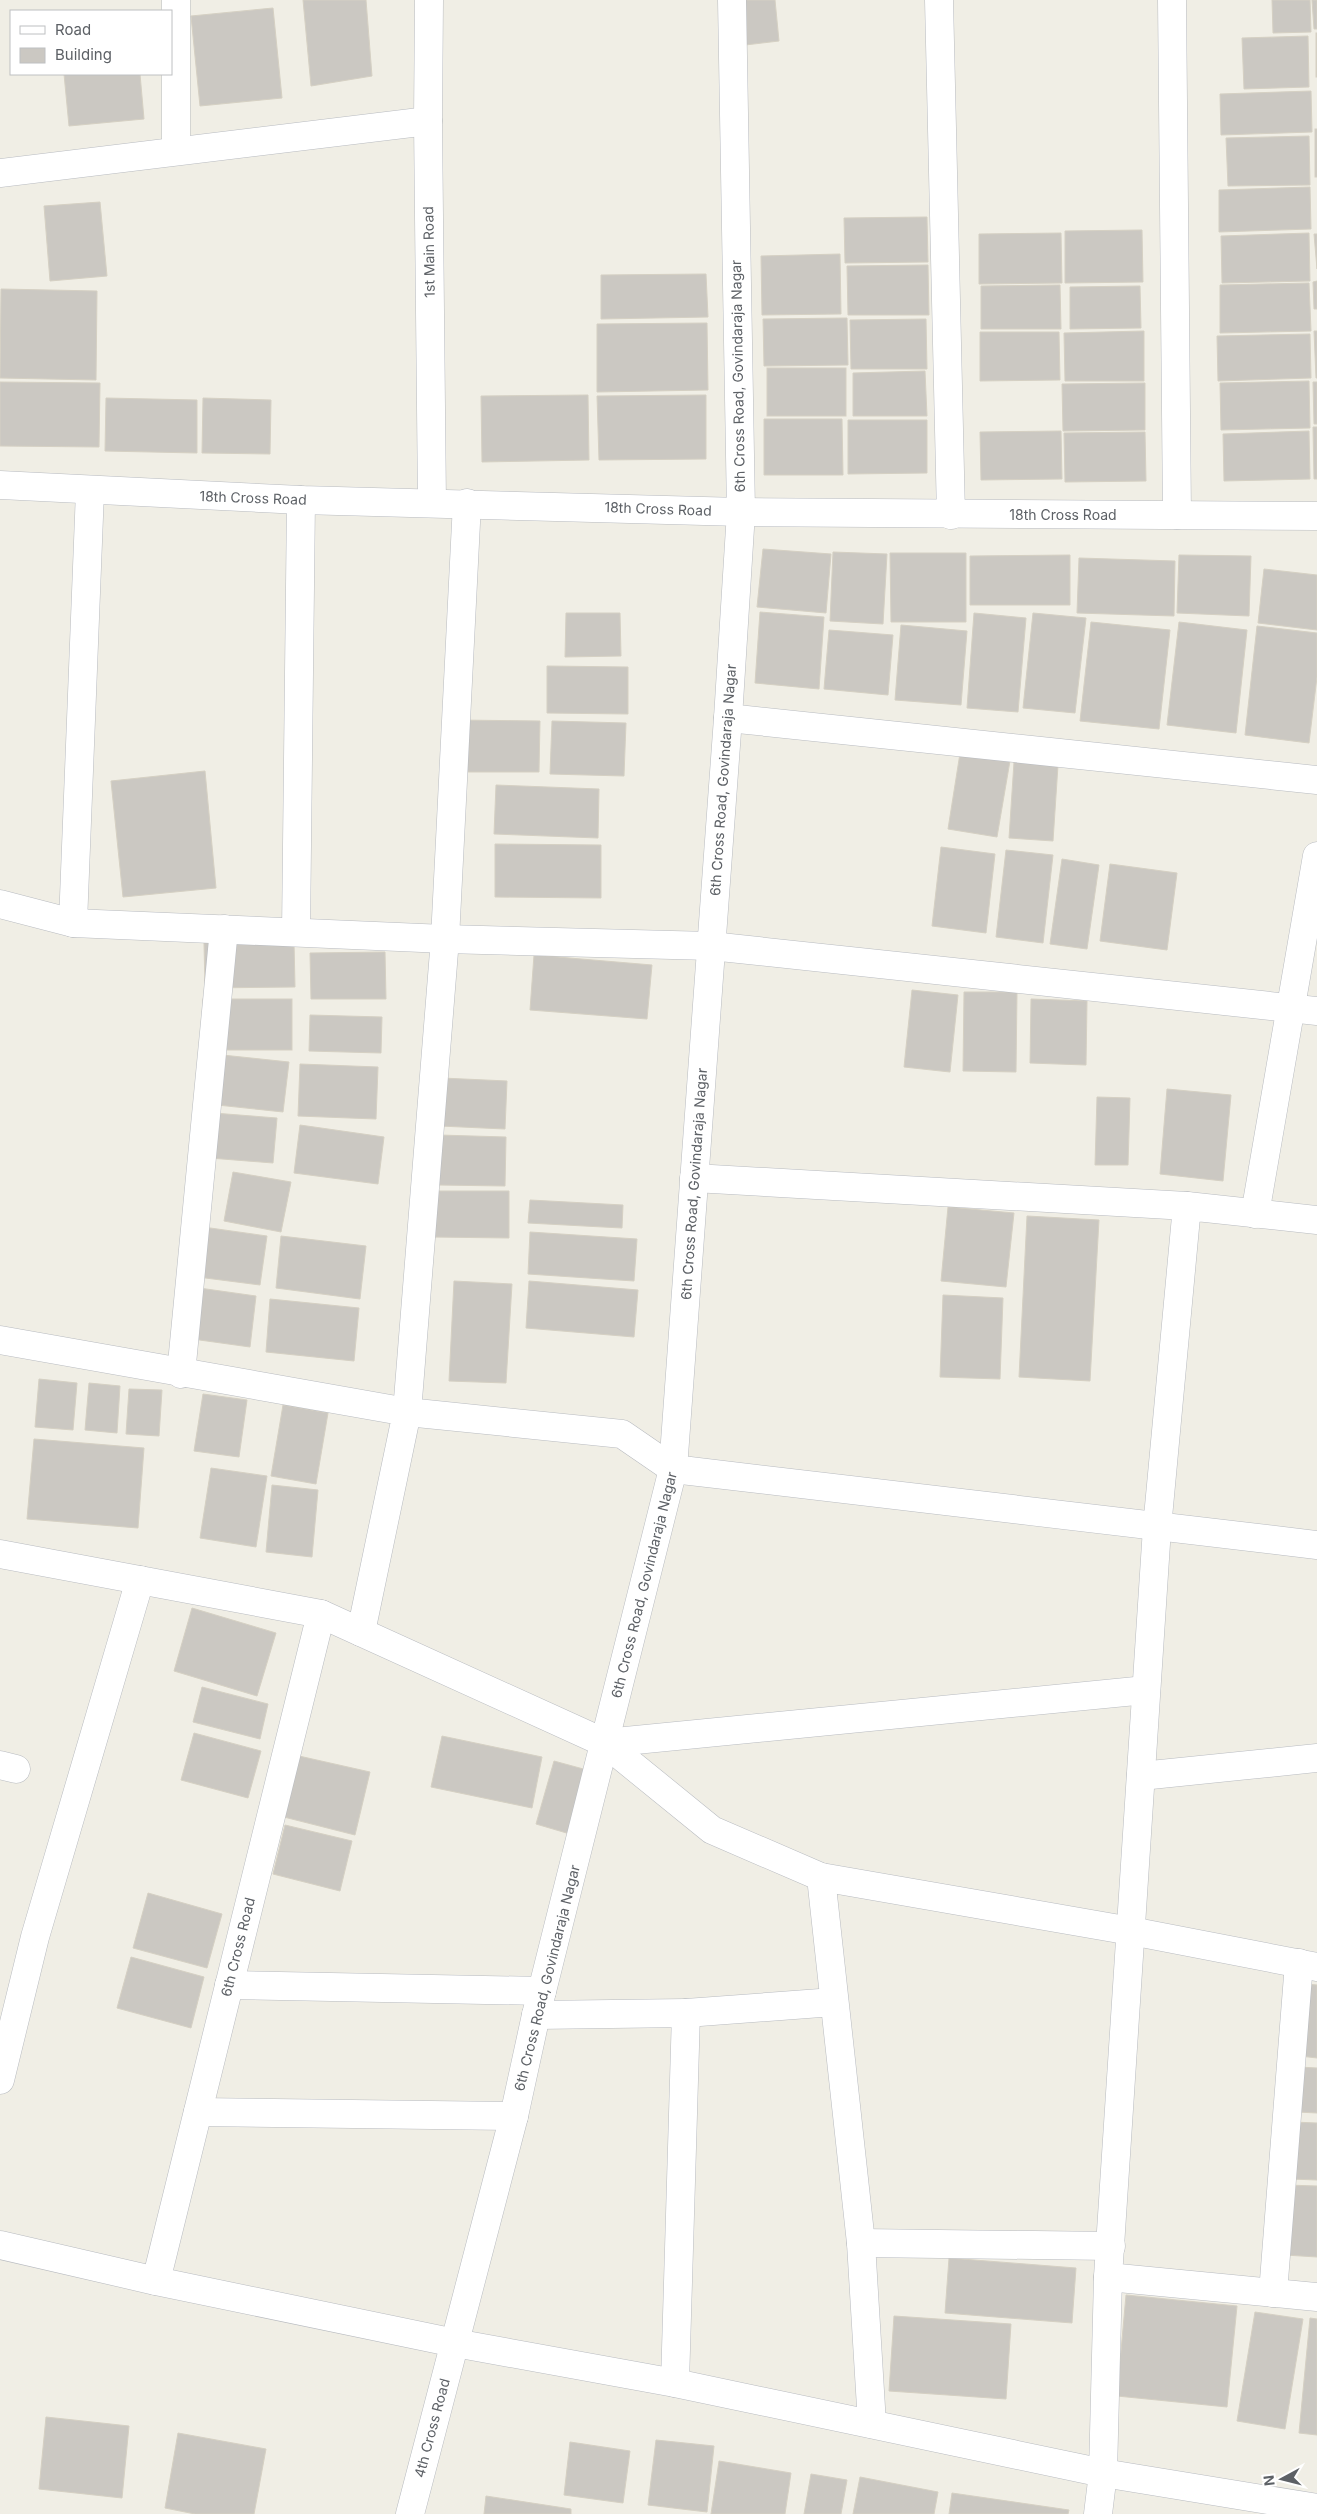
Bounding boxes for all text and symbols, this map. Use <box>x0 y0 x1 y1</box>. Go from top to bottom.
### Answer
legend <box>10 10 172 75</box>
text: Road <box>55 20 91 39</box>
text: Building <box>55 45 112 64</box>
street label: 1st Main Road <box>419 206 438 298</box>
street label: 6th Cross Road, Govindaraja Nagar <box>727 260 748 492</box>
street label: 18th Cross Road <box>199 487 307 508</box>
street label: 18th Cross Road <box>604 498 712 519</box>
street label: 18th Cross Road <box>1009 506 1117 523</box>
street label: 6th Cross Road, Govindaraja Nagar <box>706 663 739 897</box>
street label: 6th Cross Road, Govindaraja Nagar <box>677 1067 710 1301</box>
street label: 6th Cross Road, Govindaraja Nagar <box>607 1470 680 1700</box>
street label: 6th Cross Road, Govindaraja Nagar <box>510 1863 583 2093</box>
street label: 6th Cross Road <box>217 1896 258 1998</box>
street label: 4th Cross Road <box>410 2376 453 2479</box>
north arrow <box>1257 2454 1307 2504</box>
text: N <box>1260 2474 1278 2487</box>

